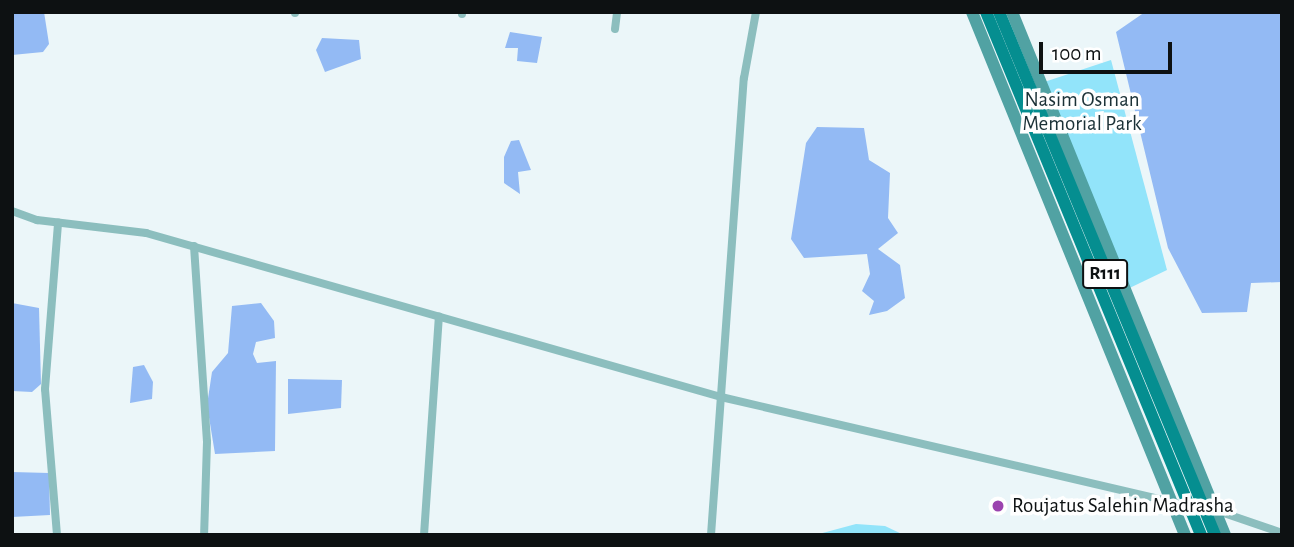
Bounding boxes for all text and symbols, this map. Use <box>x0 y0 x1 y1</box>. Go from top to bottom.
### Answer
scale bar <box>1042 28 1175 72</box>
text: 100 m <box>1052 43 1102 64</box>
park label: Nasim Osman Memorial Park <box>1022 87 1142 137</box>
road number: R111 <box>1080 258 1130 290</box>
place label: Roujatus Salehin Madrasha <box>1012 493 1234 519</box>
marker: Roujatus Salehin Madrasha <box>990 498 1006 514</box>

